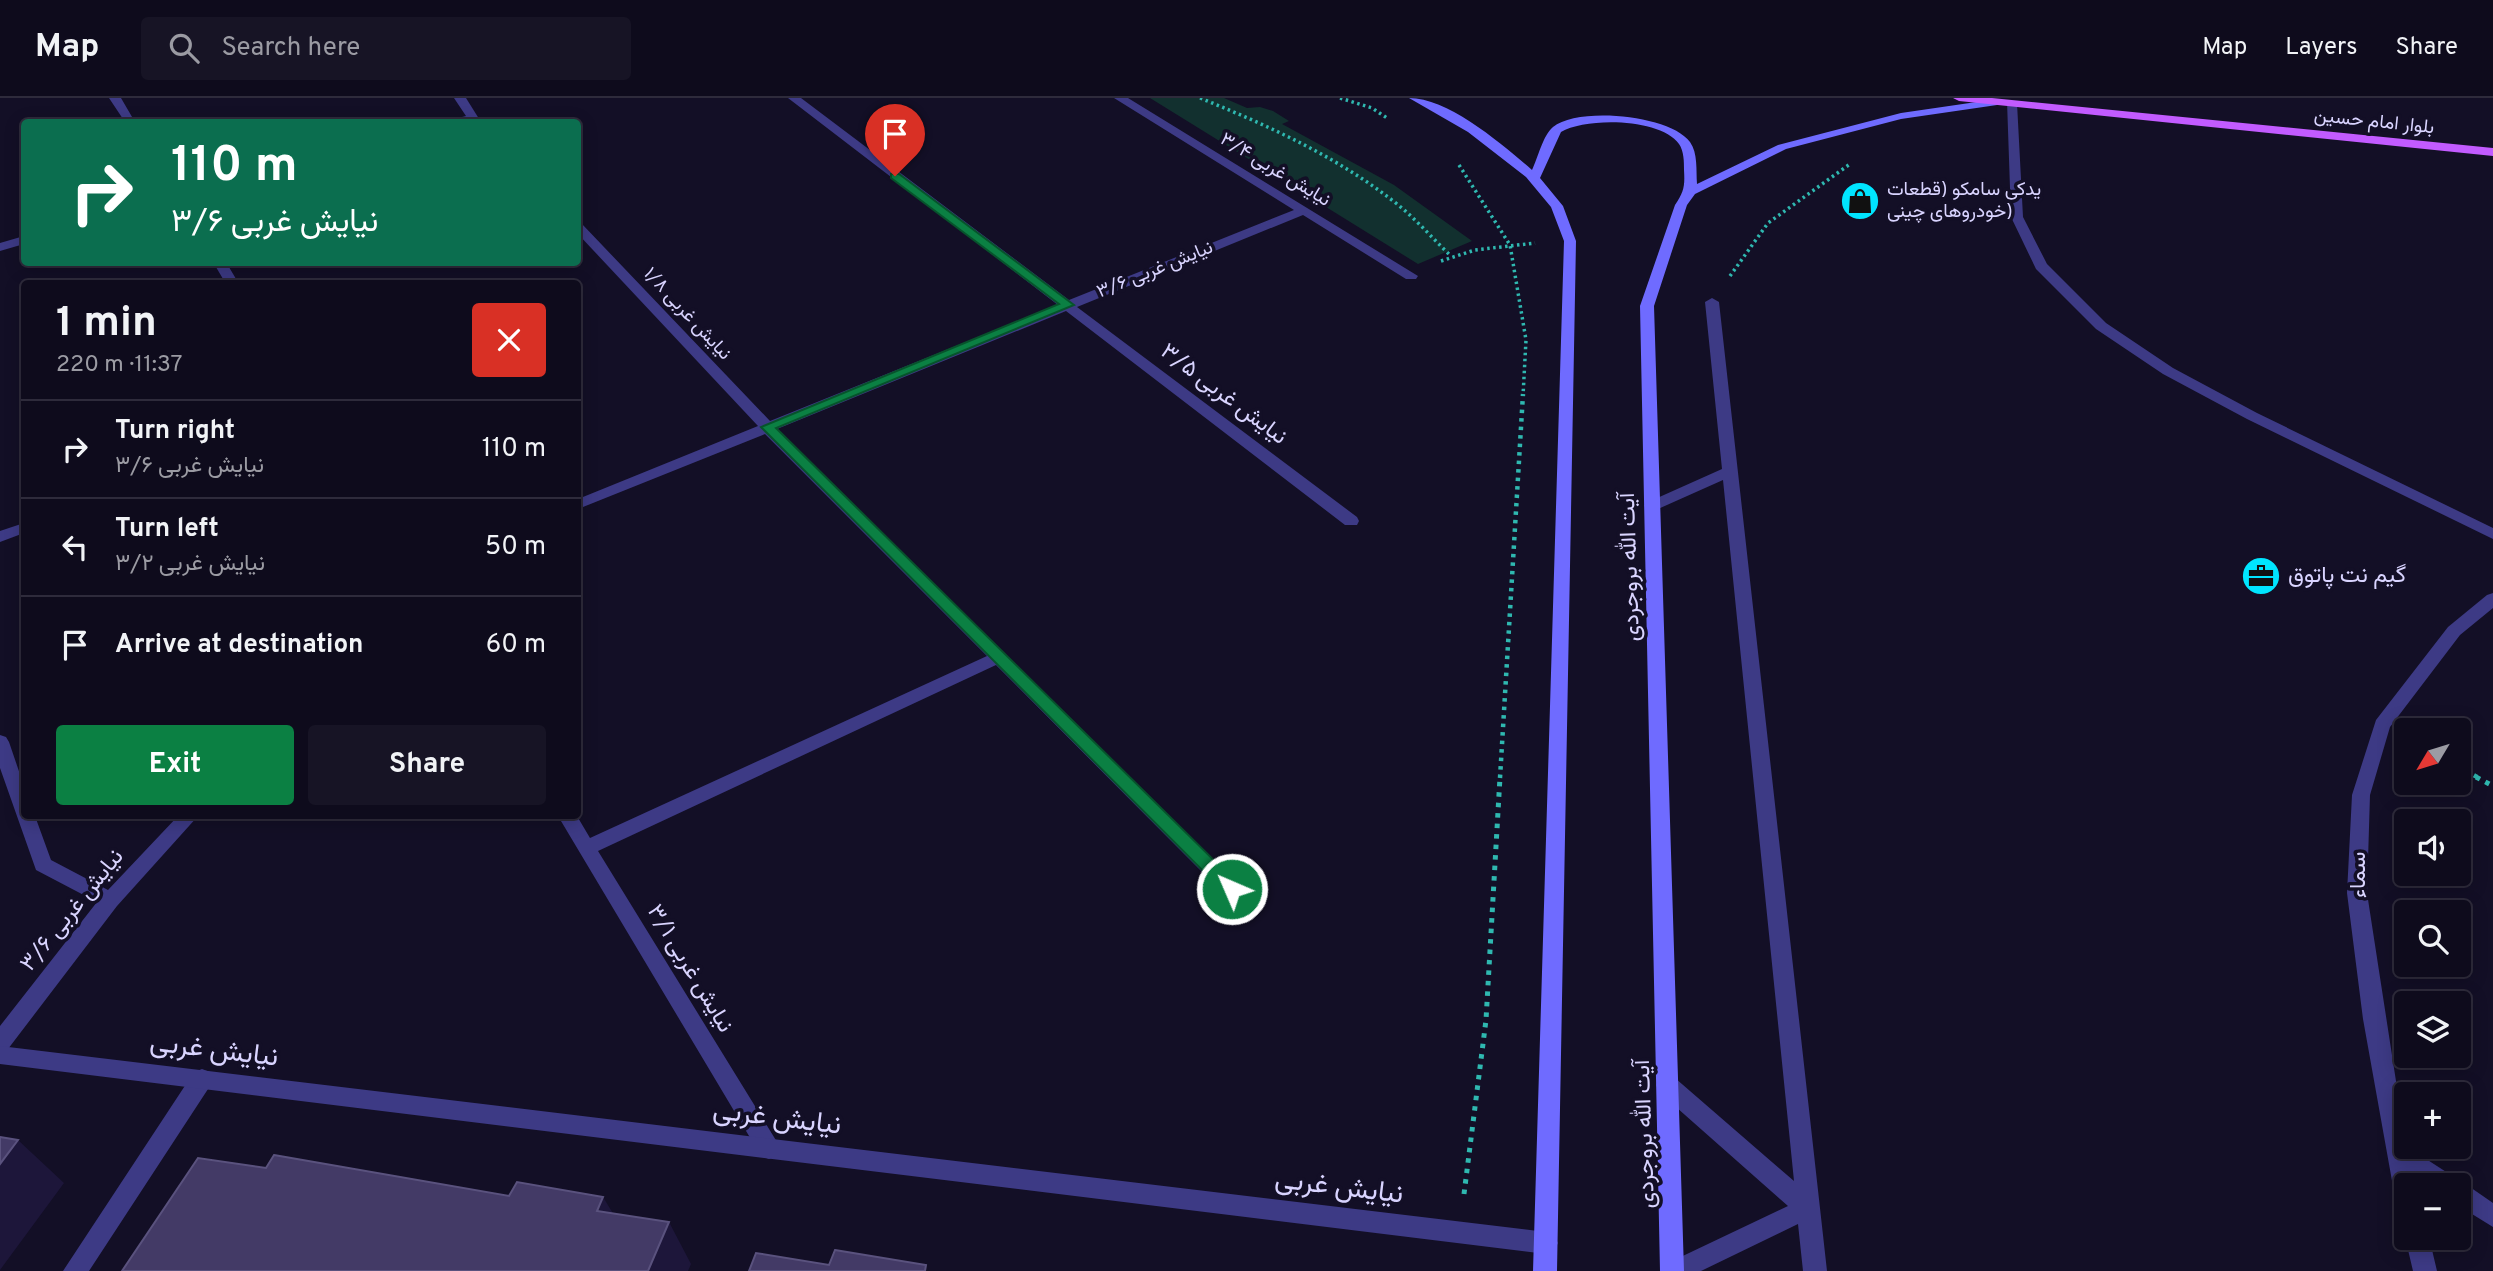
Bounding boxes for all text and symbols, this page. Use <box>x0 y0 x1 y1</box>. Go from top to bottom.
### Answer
search box <box>141 17 631 80</box>
text: Map <box>35 27 99 69</box>
icon: search <box>165 29 203 67</box>
text: Search here <box>221 32 360 65</box>
text: Map <box>2202 33 2247 63</box>
text: Layers <box>2285 33 2357 63</box>
text: Share <box>2395 33 2458 63</box>
pin <box>865 104 925 176</box>
street label: بلوار امام حسین <box>2313 104 2435 140</box>
icon: arrive <box>876 115 914 153</box>
street label: نیایش غربی ۳/۴ <box>1215 128 1335 212</box>
text: 110 m <box>171 137 298 199</box>
icon: right <box>56 147 147 238</box>
place label: یدکی سامکو (قطعات خودروهای چینی) <box>1887 178 2041 224</box>
shop icon: یدکی سامکو (قطعات خودروهای چینی) <box>1839 180 1881 222</box>
text: نیایش غربی ۳/۶ <box>171 203 378 243</box>
street label: نیایش غربی ۳/۶ <box>1093 236 1217 304</box>
street label: نیایش غربی ۱/۸ <box>638 263 736 365</box>
text: 1 min <box>56 298 157 351</box>
button: close <box>472 303 546 377</box>
street label: نیایش غربی ۳/۵ <box>1154 338 1292 452</box>
text: 220 m · 11:37 <box>56 351 183 380</box>
text: Turn right <box>115 415 235 448</box>
icon: right <box>56 430 94 468</box>
text: 110 m <box>482 433 546 466</box>
text: نیایش غربی ۳/۶ <box>115 452 264 481</box>
street label: آیت الله بروجردی <box>1613 490 1648 642</box>
text: Turn left <box>115 513 219 546</box>
icon: left <box>56 528 94 566</box>
text: 50 m <box>485 531 546 564</box>
text: نیایش غربی ۳/۲ <box>115 550 265 579</box>
office icon: گیم نت پاتوق <box>2240 555 2282 597</box>
place label: گیم نت پاتوق <box>2288 562 2406 591</box>
icon: arrive <box>56 626 94 664</box>
text: Arrive at destination <box>115 629 363 662</box>
text: 60 m <box>486 629 546 662</box>
north arrow <box>2394 718 2471 794</box>
map controls <box>2394 718 2471 1250</box>
button: Exit <box>56 725 294 805</box>
button: Share <box>308 725 546 805</box>
button: sound <box>2394 809 2471 886</box>
street label: نیایش غربی ۳/۶ <box>15 844 131 978</box>
position arrow <box>1195 852 1269 926</box>
street label: سماء <box>2345 852 2374 898</box>
street label: نیایش غربی ۳/۱ <box>639 900 739 1038</box>
button: search <box>2394 900 2471 977</box>
button: layers <box>2394 991 2471 1068</box>
street label: نیایش غربی <box>148 1025 280 1077</box>
street label: آیت الله بروجردی <box>1628 1057 1663 1209</box>
button: + <box>2394 1082 2471 1159</box>
street label: نیایش غربی <box>711 1093 843 1145</box>
street label: نیایش غربی <box>1273 1162 1405 1214</box>
button: − <box>2394 1173 2471 1250</box>

